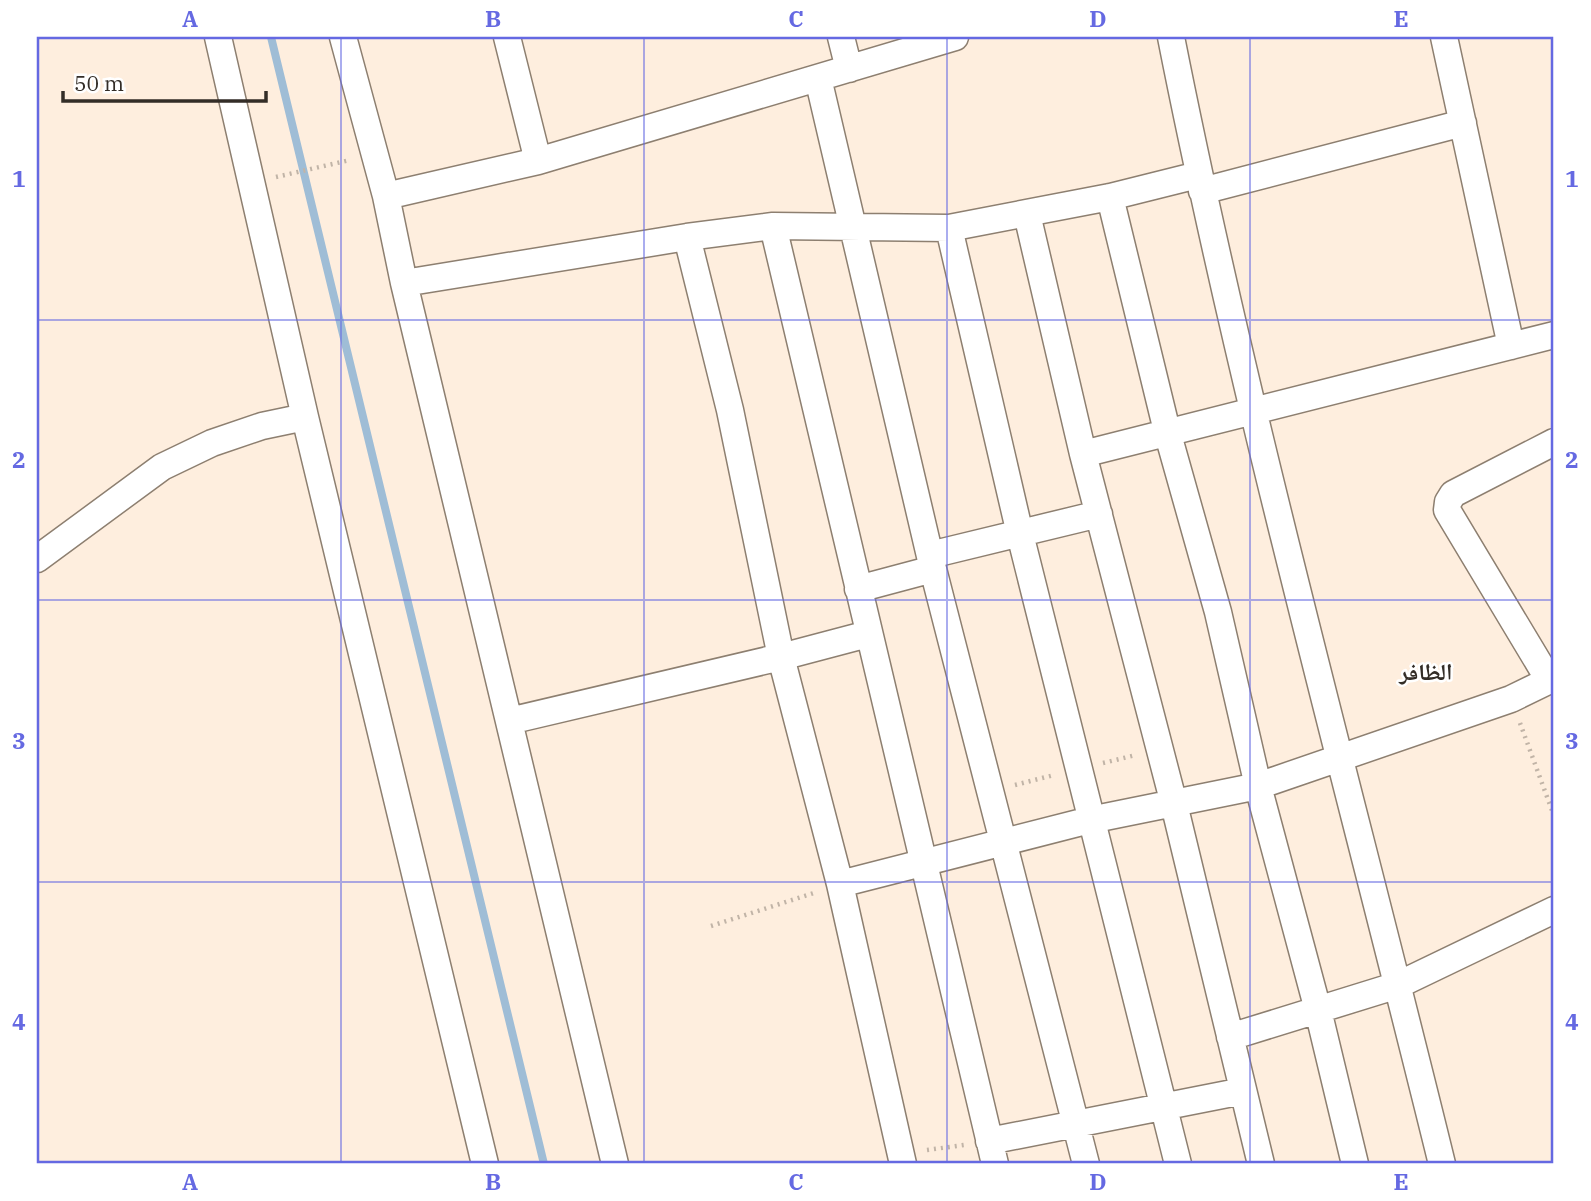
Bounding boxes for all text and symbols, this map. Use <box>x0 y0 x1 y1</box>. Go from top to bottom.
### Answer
text: A <box>182 3 198 33</box>
text: B <box>485 3 501 33</box>
text: C <box>788 3 804 33</box>
text: D <box>1089 3 1107 33</box>
text: E <box>1393 3 1409 33</box>
scale bar <box>63 60 266 104</box>
text: 50 m <box>74 69 124 97</box>
text: 1 <box>12 163 26 193</box>
text: 1 <box>1565 163 1579 193</box>
text: 2 <box>12 444 26 474</box>
text: 2 <box>1565 444 1579 474</box>
district label: الظافر <box>1398 656 1453 686</box>
text: 3 <box>12 725 26 755</box>
text: 3 <box>1565 725 1579 755</box>
text: 4 <box>12 1006 26 1036</box>
text: 4 <box>1565 1006 1579 1036</box>
text: A <box>182 1166 198 1196</box>
text: B <box>485 1166 501 1196</box>
text: C <box>788 1166 804 1196</box>
text: D <box>1089 1166 1107 1196</box>
text: E <box>1393 1166 1409 1196</box>

